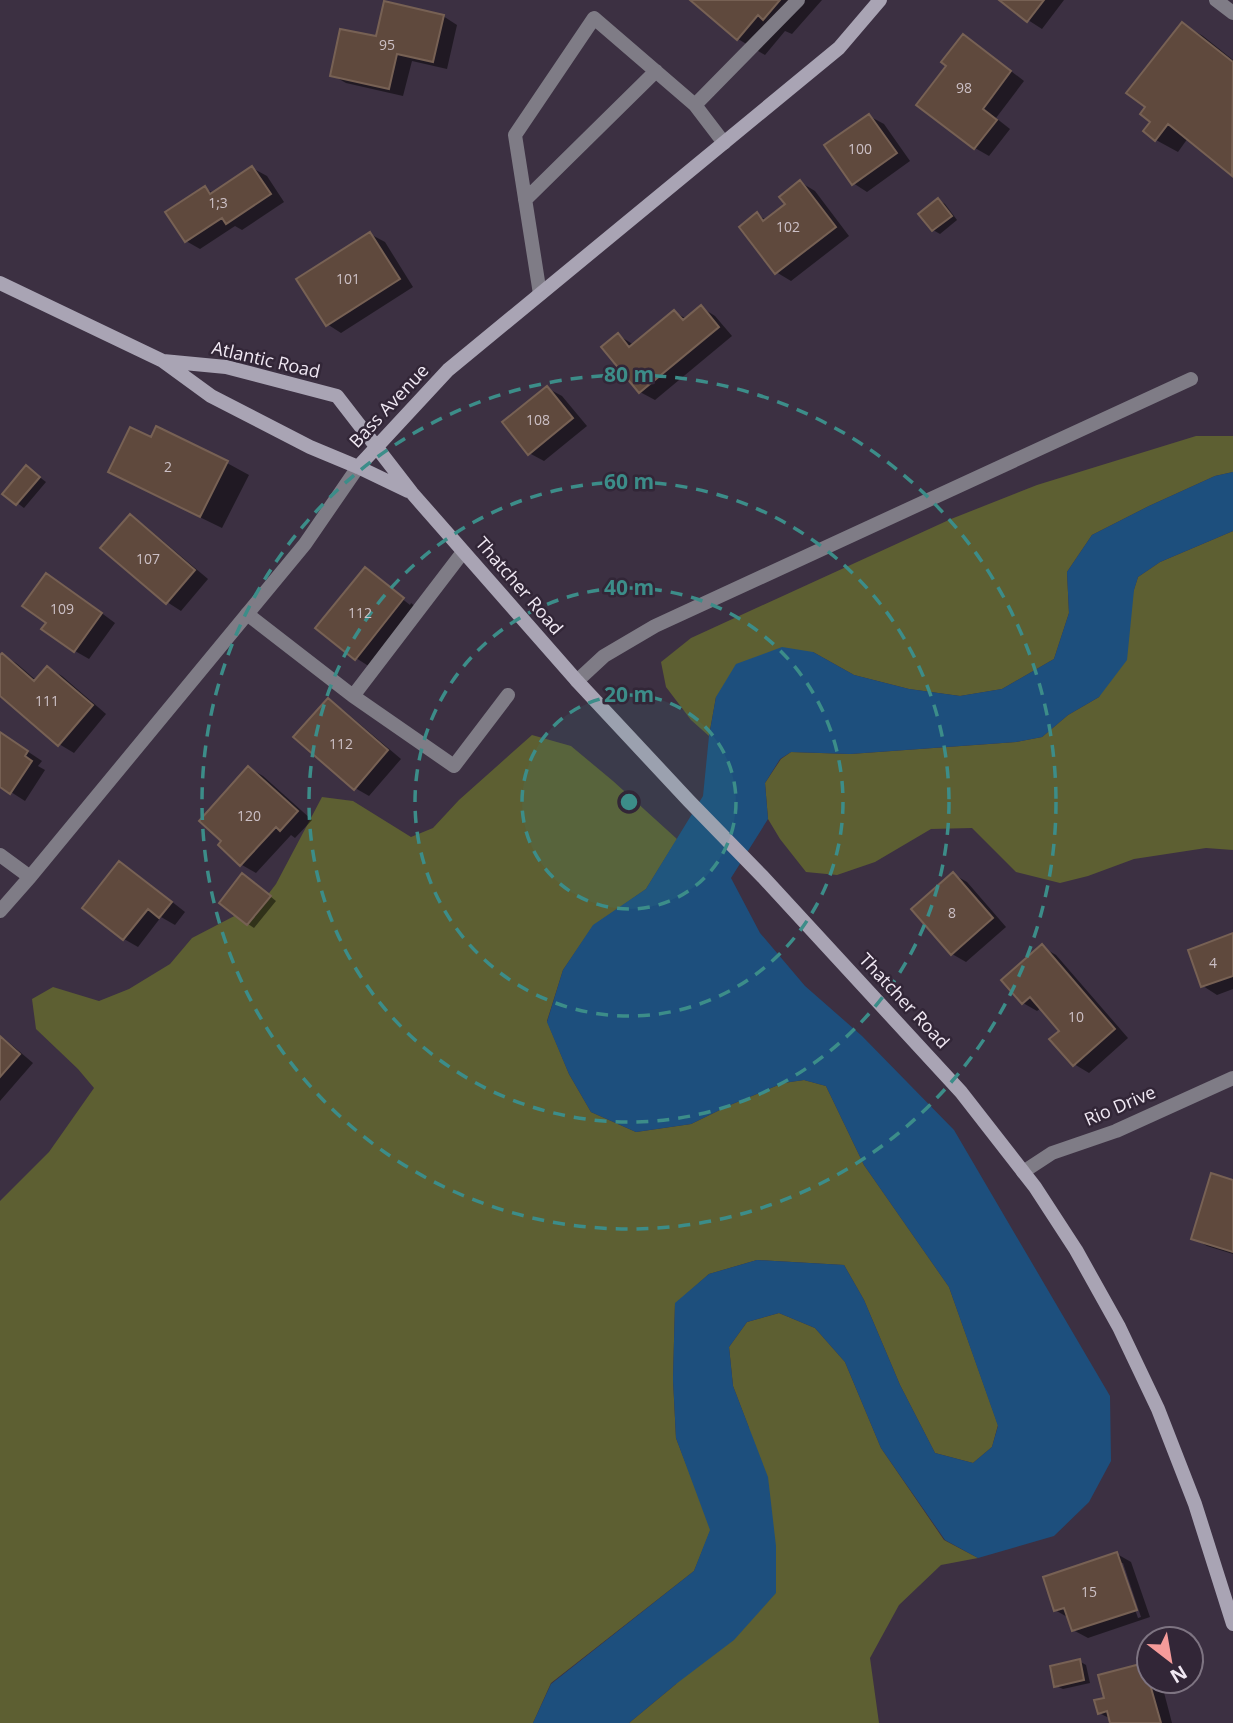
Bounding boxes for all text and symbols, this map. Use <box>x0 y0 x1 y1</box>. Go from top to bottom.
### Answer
house number: 95 <box>379 35 395 54</box>
house number: 98 <box>956 78 972 97</box>
house number: 100 <box>848 139 872 158</box>
house number: 1;3 <box>208 193 228 212</box>
house number: 102 <box>776 217 800 236</box>
house number: 101 <box>336 269 360 288</box>
street label: Atlantic Road <box>210 335 323 383</box>
street label: Bass Avenue <box>343 358 433 452</box>
text: 80 m <box>604 360 654 388</box>
house number: 108 <box>526 410 550 429</box>
house number: 2 <box>164 457 172 476</box>
text: 60 m <box>604 467 654 495</box>
street label: Thatcher Road <box>471 531 569 639</box>
house number: 107 <box>136 549 160 568</box>
text: 40 m <box>604 573 654 601</box>
house number: 109 <box>50 599 74 618</box>
house number: 112 <box>348 603 372 622</box>
text: 20 m <box>604 680 654 708</box>
house number: 111 <box>35 691 59 710</box>
house number: 112 <box>329 734 353 753</box>
centre of rings <box>617 790 641 814</box>
house number: 120 <box>237 806 261 825</box>
house number: 8 <box>948 903 956 922</box>
street label: Thatcher Road <box>854 947 955 1053</box>
house number: 4 <box>1209 953 1217 972</box>
house number: 10 <box>1068 1007 1084 1026</box>
street label: Rio Drive <box>1080 1079 1159 1131</box>
house number: 15 <box>1081 1582 1097 1601</box>
north arrow <box>1135 1625 1205 1695</box>
text: N <box>1165 1659 1192 1690</box>

